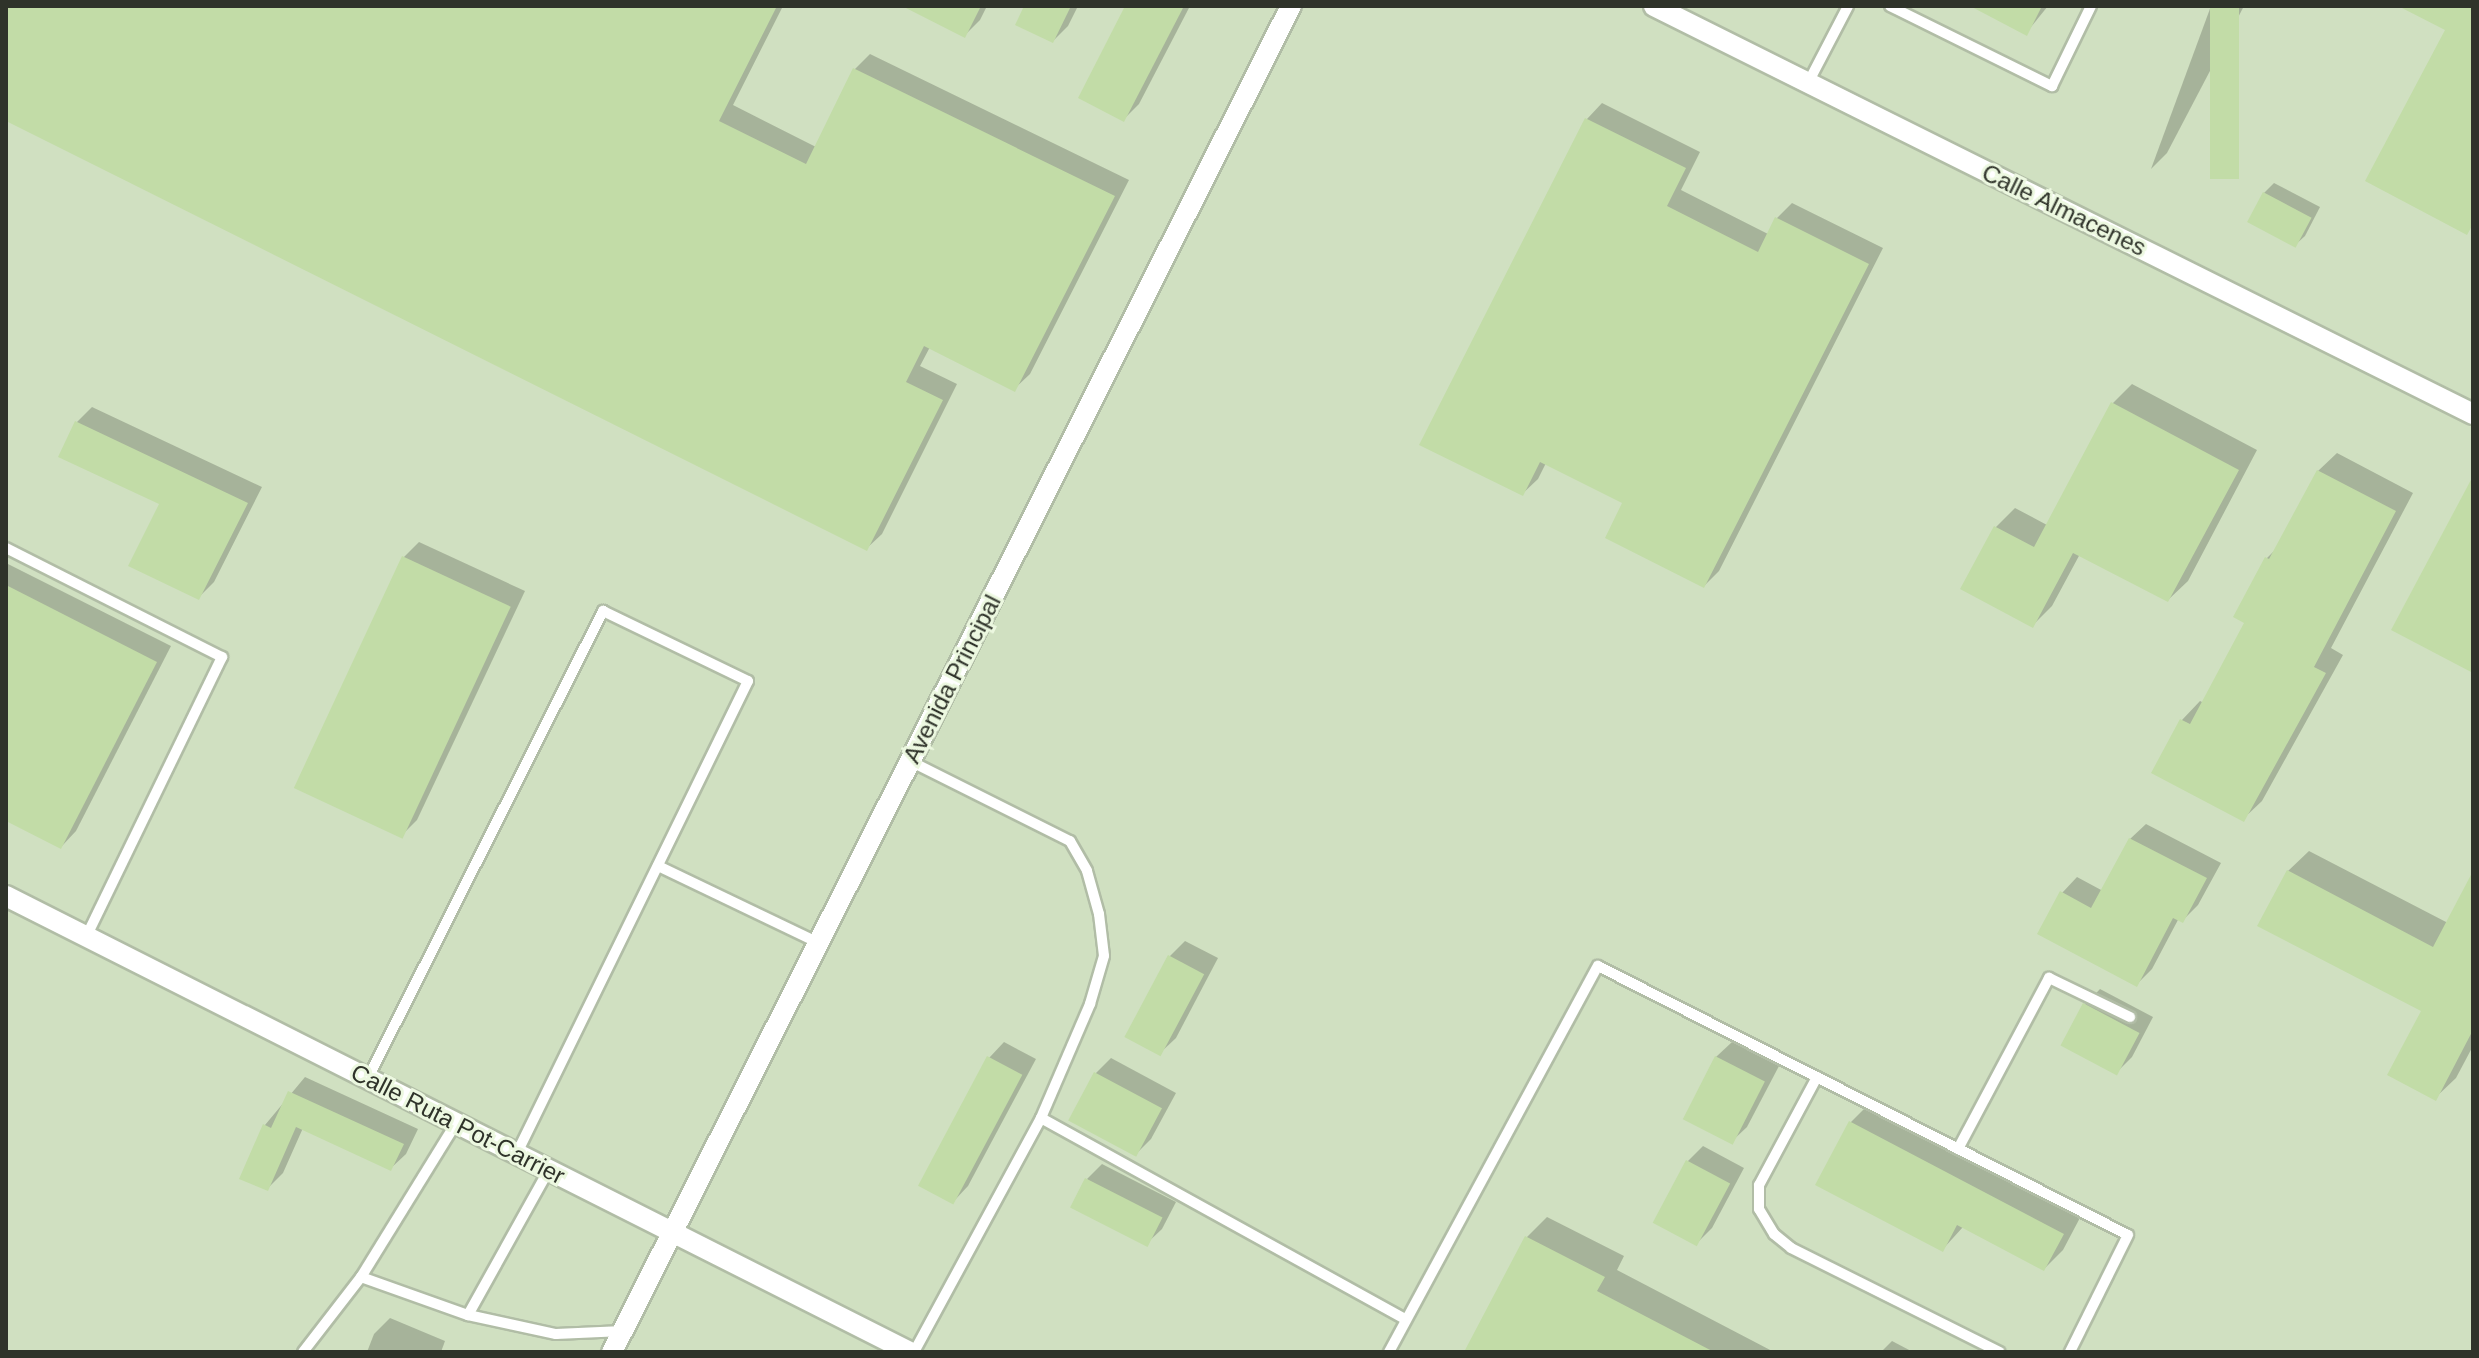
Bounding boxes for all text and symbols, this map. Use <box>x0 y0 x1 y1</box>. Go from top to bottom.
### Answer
street label: Calle Almacenes <box>1977 158 2151 262</box>
street label: Avenida Principal <box>897 590 1007 768</box>
street label: Calle Ruta Pot-Carrier <box>346 1058 570 1190</box>

